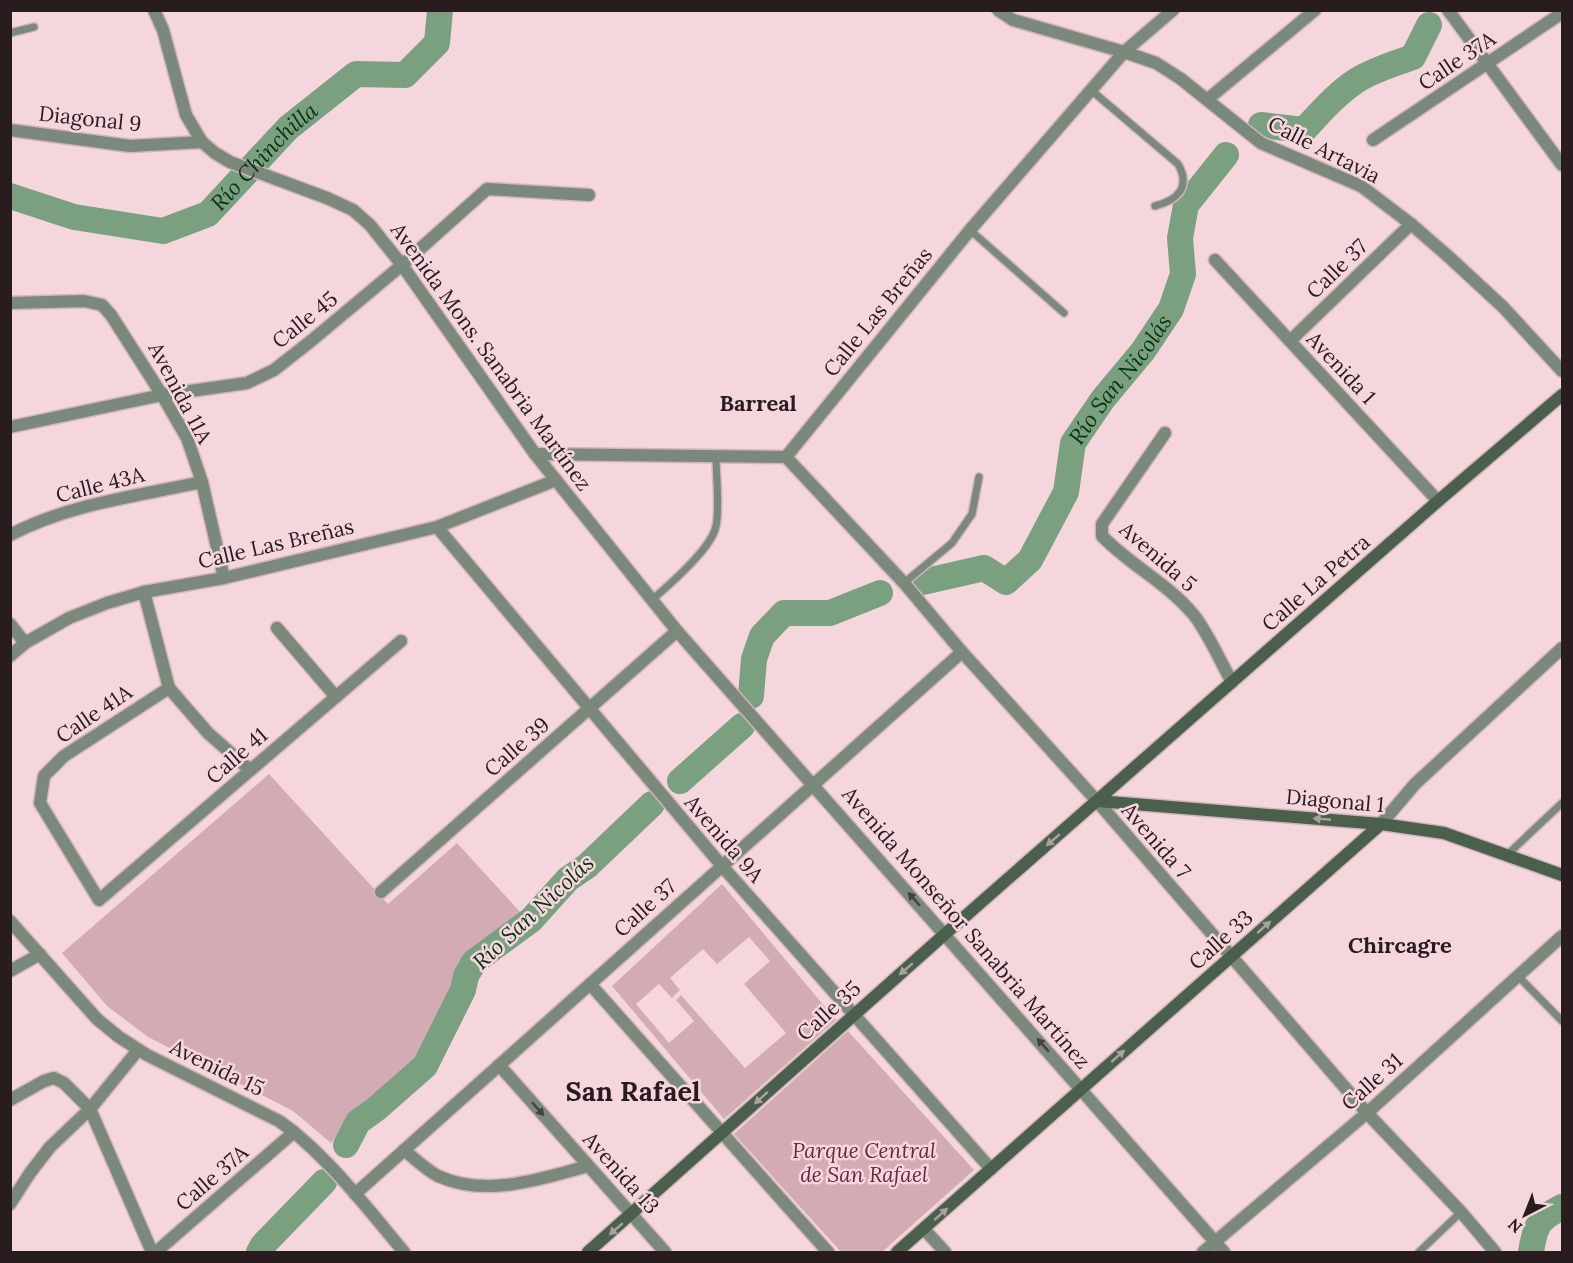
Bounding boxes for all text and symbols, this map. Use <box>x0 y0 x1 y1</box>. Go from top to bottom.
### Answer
street label: Calle 37A <box>1413 24 1501 96</box>
water label: Río Chinchilla <box>204 96 324 216</box>
street label: Diagonal 9 <box>37 100 143 137</box>
street label: Calle Artavia <box>1264 110 1385 189</box>
street label: Avenida Mons. Sanabria Martínez <box>384 217 598 496</box>
street label: Calle 37 <box>1300 233 1373 304</box>
street label: Calle Las Breñas <box>817 241 938 382</box>
street label: Calle 45 <box>266 285 343 354</box>
water label: Río San Nicolás <box>1062 309 1178 450</box>
street label: Avenida 1 <box>1300 325 1382 410</box>
street label: Avenida 11A <box>142 337 219 449</box>
district label: Barreal <box>719 389 797 417</box>
street label: Calle 43A <box>53 460 148 509</box>
street label: Calle Las Breñas <box>195 512 356 575</box>
street label: Avenida 5 <box>1113 515 1203 598</box>
street label: Calle La Petra <box>1256 528 1375 637</box>
street label: Calle 41A <box>50 678 138 749</box>
street label: Calle 39 <box>478 711 555 782</box>
street label: Calle 41 <box>200 722 273 790</box>
street label: Avenida Monseñor Sanabria Martínez <box>836 780 1096 1074</box>
street label: Diagonal 1 <box>1285 783 1385 818</box>
street label: Avenida 9A <box>678 789 770 889</box>
street label: Avenida 7 <box>1115 796 1197 884</box>
one-way arrow <box>1313 815 1332 824</box>
one-way arrow <box>1045 833 1060 847</box>
water label: Río San Nicolás <box>467 849 599 975</box>
street label: Calle 37 <box>608 872 682 943</box>
one-way arrow <box>908 892 921 907</box>
street label: Calle 33 <box>1183 904 1258 976</box>
one-way arrow <box>1256 921 1271 934</box>
district label: Chircagre <box>1348 931 1452 959</box>
one-way arrow <box>899 962 914 975</box>
street label: Calle 35 <box>791 975 866 1046</box>
street label: Avenida 15 <box>165 1033 269 1102</box>
one-way arrow <box>1036 1037 1049 1053</box>
street label: Calle 31 <box>1335 1047 1408 1116</box>
one-way arrow <box>1110 1050 1125 1063</box>
district label: San Rafael <box>566 1074 700 1108</box>
one-way arrow <box>753 1091 768 1105</box>
one-way arrow <box>531 1101 544 1116</box>
street label: Avenida 13 <box>577 1125 665 1219</box>
park label: Parque Central de San Rafael <box>792 1137 936 1188</box>
street label: Calle 37A <box>170 1138 254 1216</box>
north arrow <box>1495 1185 1555 1245</box>
one-way arrow <box>933 1208 948 1221</box>
text: N <box>1504 1215 1526 1238</box>
one-way arrow <box>608 1222 623 1236</box>

